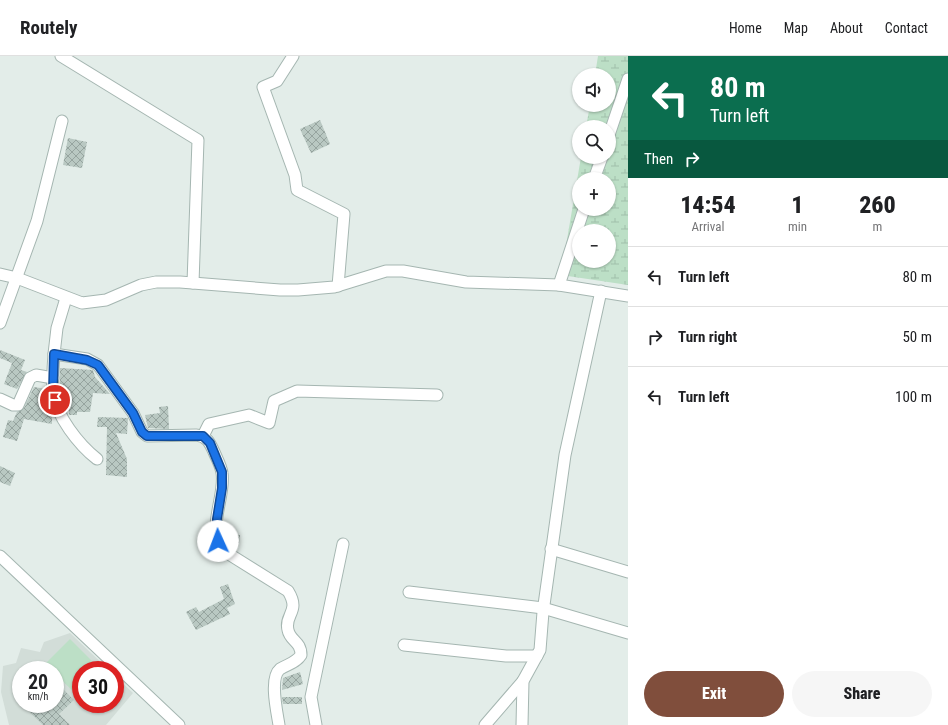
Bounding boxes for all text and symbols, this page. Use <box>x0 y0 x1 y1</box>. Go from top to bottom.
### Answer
text: Routely <box>20 16 77 39</box>
text: Home <box>729 20 762 36</box>
text: Map <box>784 20 808 36</box>
text: About <box>830 20 863 36</box>
text: Contact <box>885 20 928 36</box>
map controls <box>572 68 616 268</box>
button: sound <box>572 68 616 112</box>
text: 80 m <box>710 71 766 104</box>
icon: left <box>644 72 696 124</box>
text: Turn left <box>710 105 769 126</box>
button: search <box>572 120 616 164</box>
icon: right <box>681 148 703 170</box>
text: Then <box>644 150 673 168</box>
button: + <box>572 172 616 216</box>
text: 14:54 <box>680 191 736 219</box>
text: 1 <box>791 191 804 219</box>
text: 260 <box>859 191 896 219</box>
text: Arrival <box>691 219 725 234</box>
text: min <box>788 219 807 234</box>
text: m <box>873 219 882 234</box>
button: − <box>572 224 616 268</box>
icon: left <box>644 266 666 288</box>
text: Turn left <box>678 268 729 286</box>
text: 80 m <box>902 268 932 286</box>
icon: right <box>644 326 666 348</box>
text: Turn right <box>678 328 737 346</box>
text: 50 m <box>902 328 932 346</box>
pin <box>38 383 72 417</box>
icon: left <box>644 386 666 408</box>
text: Turn left <box>678 388 729 406</box>
text: 100 m <box>895 388 932 406</box>
icon: arrive <box>44 389 66 411</box>
position arrow <box>197 520 239 562</box>
speed limit sign: 30 <box>72 661 124 713</box>
text: 20 <box>28 670 48 694</box>
button: Exit <box>644 671 784 717</box>
button: Share <box>792 671 932 717</box>
text: km/h <box>28 691 48 702</box>

